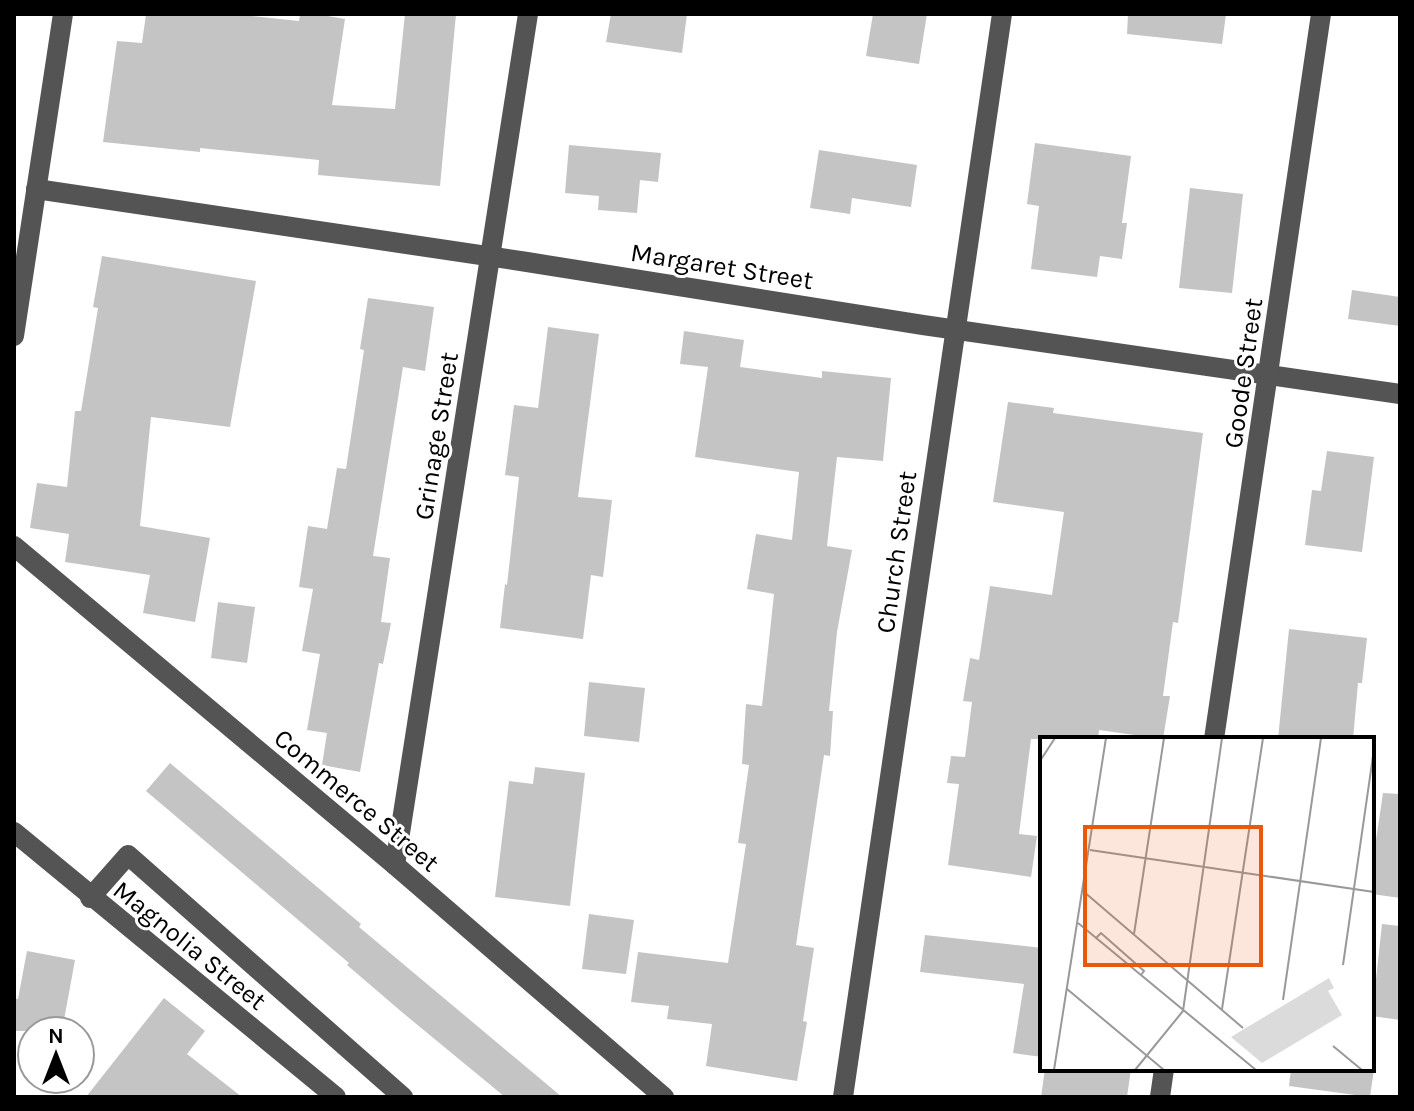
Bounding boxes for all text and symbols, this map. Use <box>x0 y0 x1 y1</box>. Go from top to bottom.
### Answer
street label: Margaret Street <box>628 237 816 296</box>
street label: Goode Street <box>1218 296 1269 450</box>
street label: Grinage Street <box>408 350 465 522</box>
street label: Church Street <box>870 469 923 635</box>
street label: Commerce Street <box>268 722 446 879</box>
inset map <box>1040 737 1374 1071</box>
street label: Magnolia Street <box>107 874 273 1017</box>
north arrow <box>16 1015 96 1095</box>
text: N <box>48 1023 64 1049</box>

